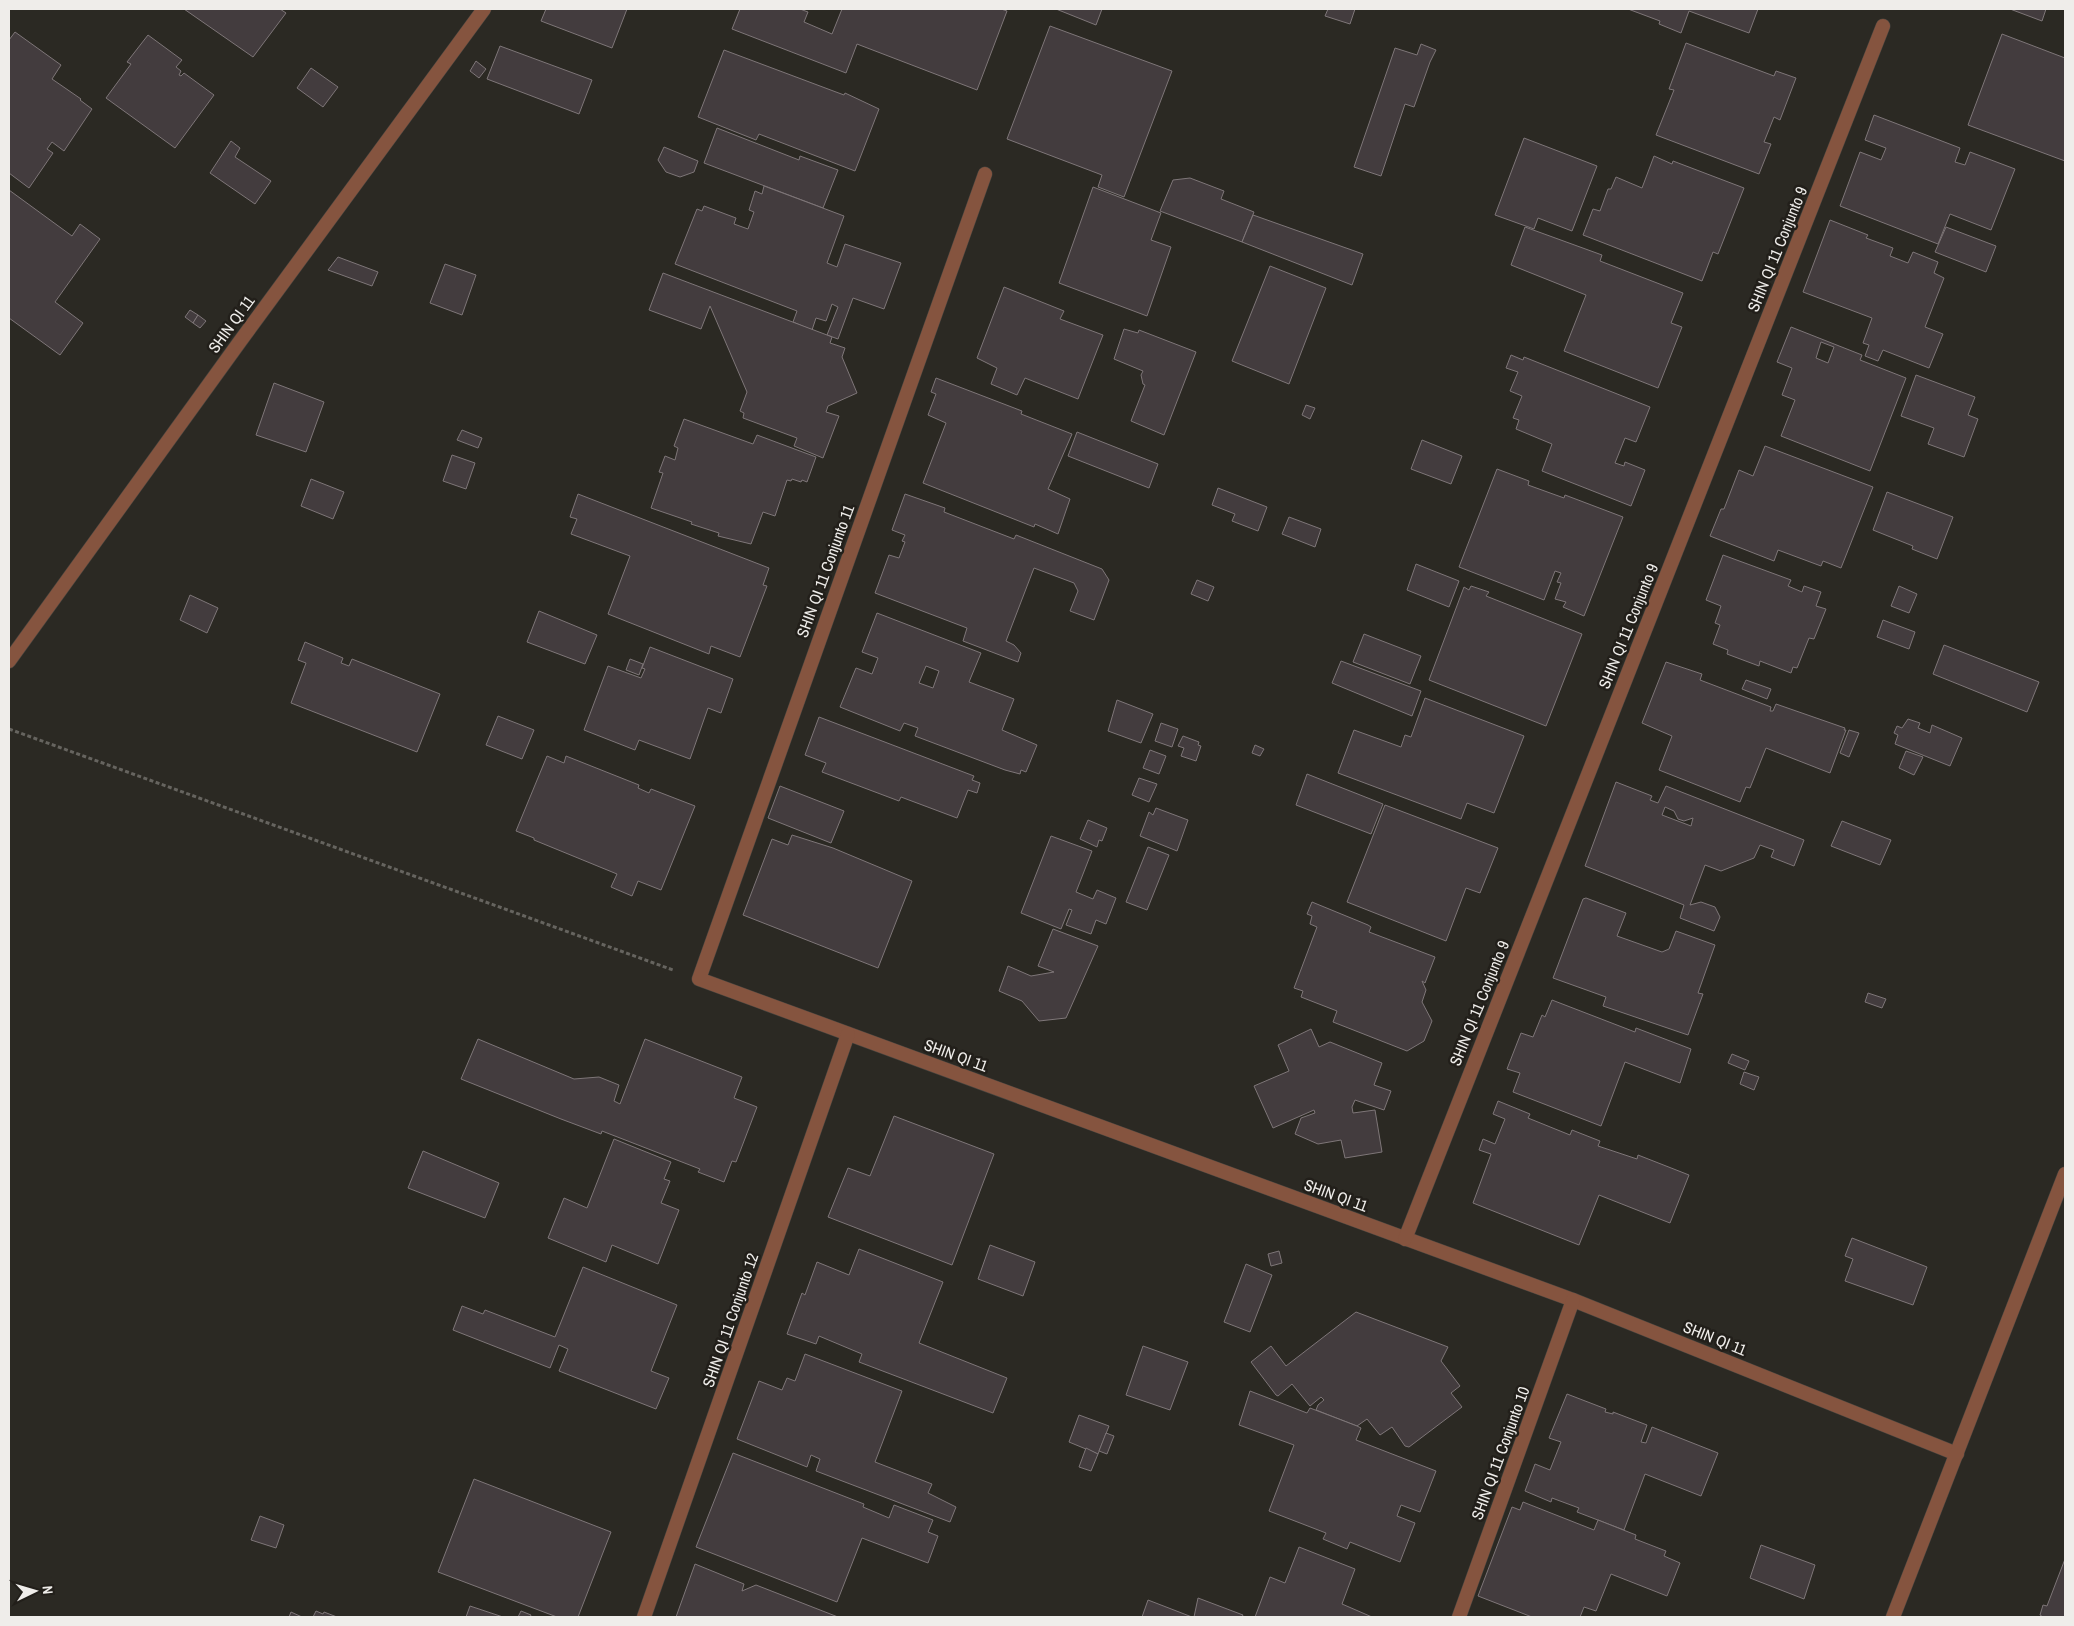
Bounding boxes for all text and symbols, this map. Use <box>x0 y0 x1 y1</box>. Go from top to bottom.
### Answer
street label: SHIN QI 11 Conjunto 9 <box>1742 183 1812 315</box>
street label: SHIN QI 11 <box>203 290 260 357</box>
street label: SHIN QI 11 Conjunto 11 <box>791 501 859 640</box>
street label: SHIN QI 11 Conjunto 9 <box>1593 560 1663 692</box>
street label: SHIN QI 11 Conjunto 9 <box>1444 937 1514 1069</box>
street label: SHIN QI 11 <box>921 1033 991 1077</box>
street label: SHIN QI 11 <box>1301 1173 1371 1217</box>
street label: SHIN QI 11 Conjunto 12 <box>697 1250 763 1390</box>
street label: SHIN QI 11 <box>1680 1315 1750 1361</box>
street label: SHIN QI 11 Conjunto 10 <box>1466 1383 1534 1523</box>
north arrow <box>10 1566 60 1616</box>
text: N <box>39 1585 57 1595</box>

